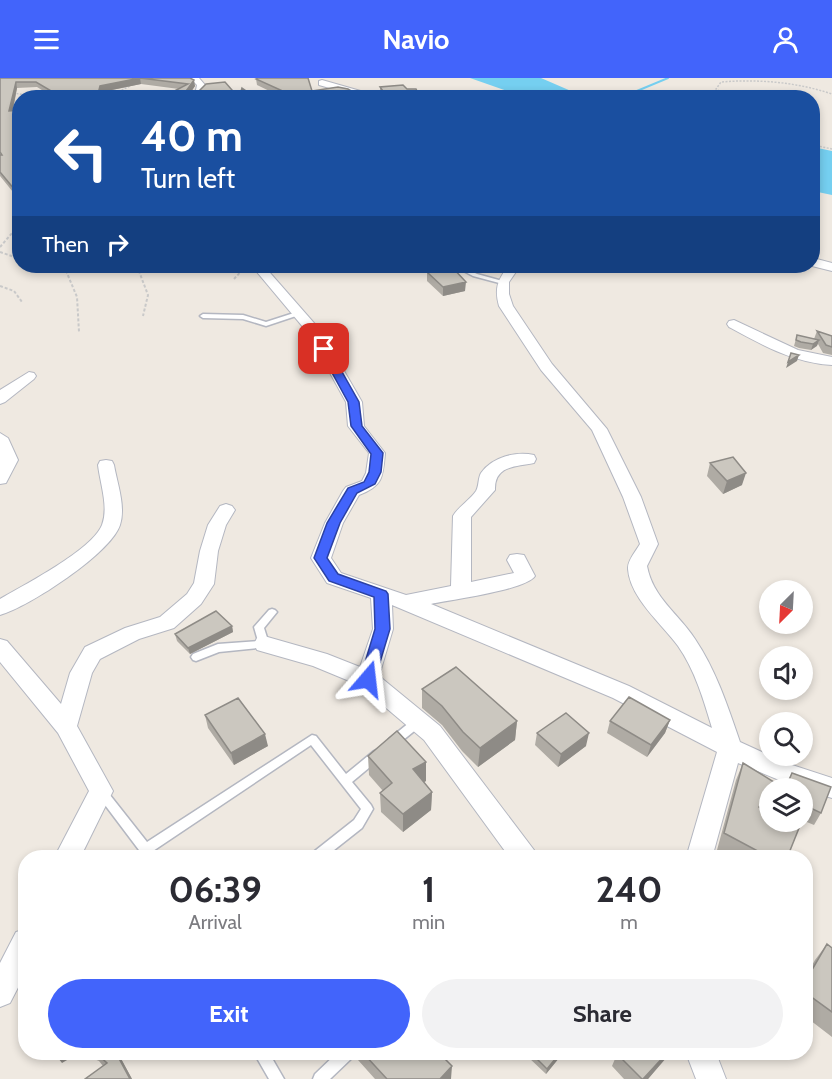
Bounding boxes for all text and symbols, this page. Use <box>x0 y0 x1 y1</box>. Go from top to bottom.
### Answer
icon: menu <box>30 23 63 56</box>
text: Navio <box>382 23 450 56</box>
icon: person <box>769 23 802 56</box>
text: 40 m <box>141 110 243 162</box>
icon: left <box>42 114 120 192</box>
text: Turn left <box>141 162 235 195</box>
icon: right <box>101 228 134 261</box>
text: Then <box>42 231 89 258</box>
pin <box>298 323 349 374</box>
icon: arrive <box>307 332 340 365</box>
north arrow <box>759 580 813 634</box>
map controls <box>759 580 813 832</box>
button: sound <box>759 646 813 700</box>
position arrow <box>336 647 400 711</box>
button: search <box>759 712 813 766</box>
button: layers <box>759 778 813 832</box>
text: 06:39 <box>168 867 262 911</box>
text: 1 <box>422 867 435 911</box>
text: 240 <box>596 867 662 911</box>
text: Arrival <box>188 910 242 934</box>
text: min <box>412 910 445 934</box>
text: m <box>620 910 638 934</box>
button: Exit <box>48 979 410 1048</box>
button: Share <box>422 979 783 1048</box>

